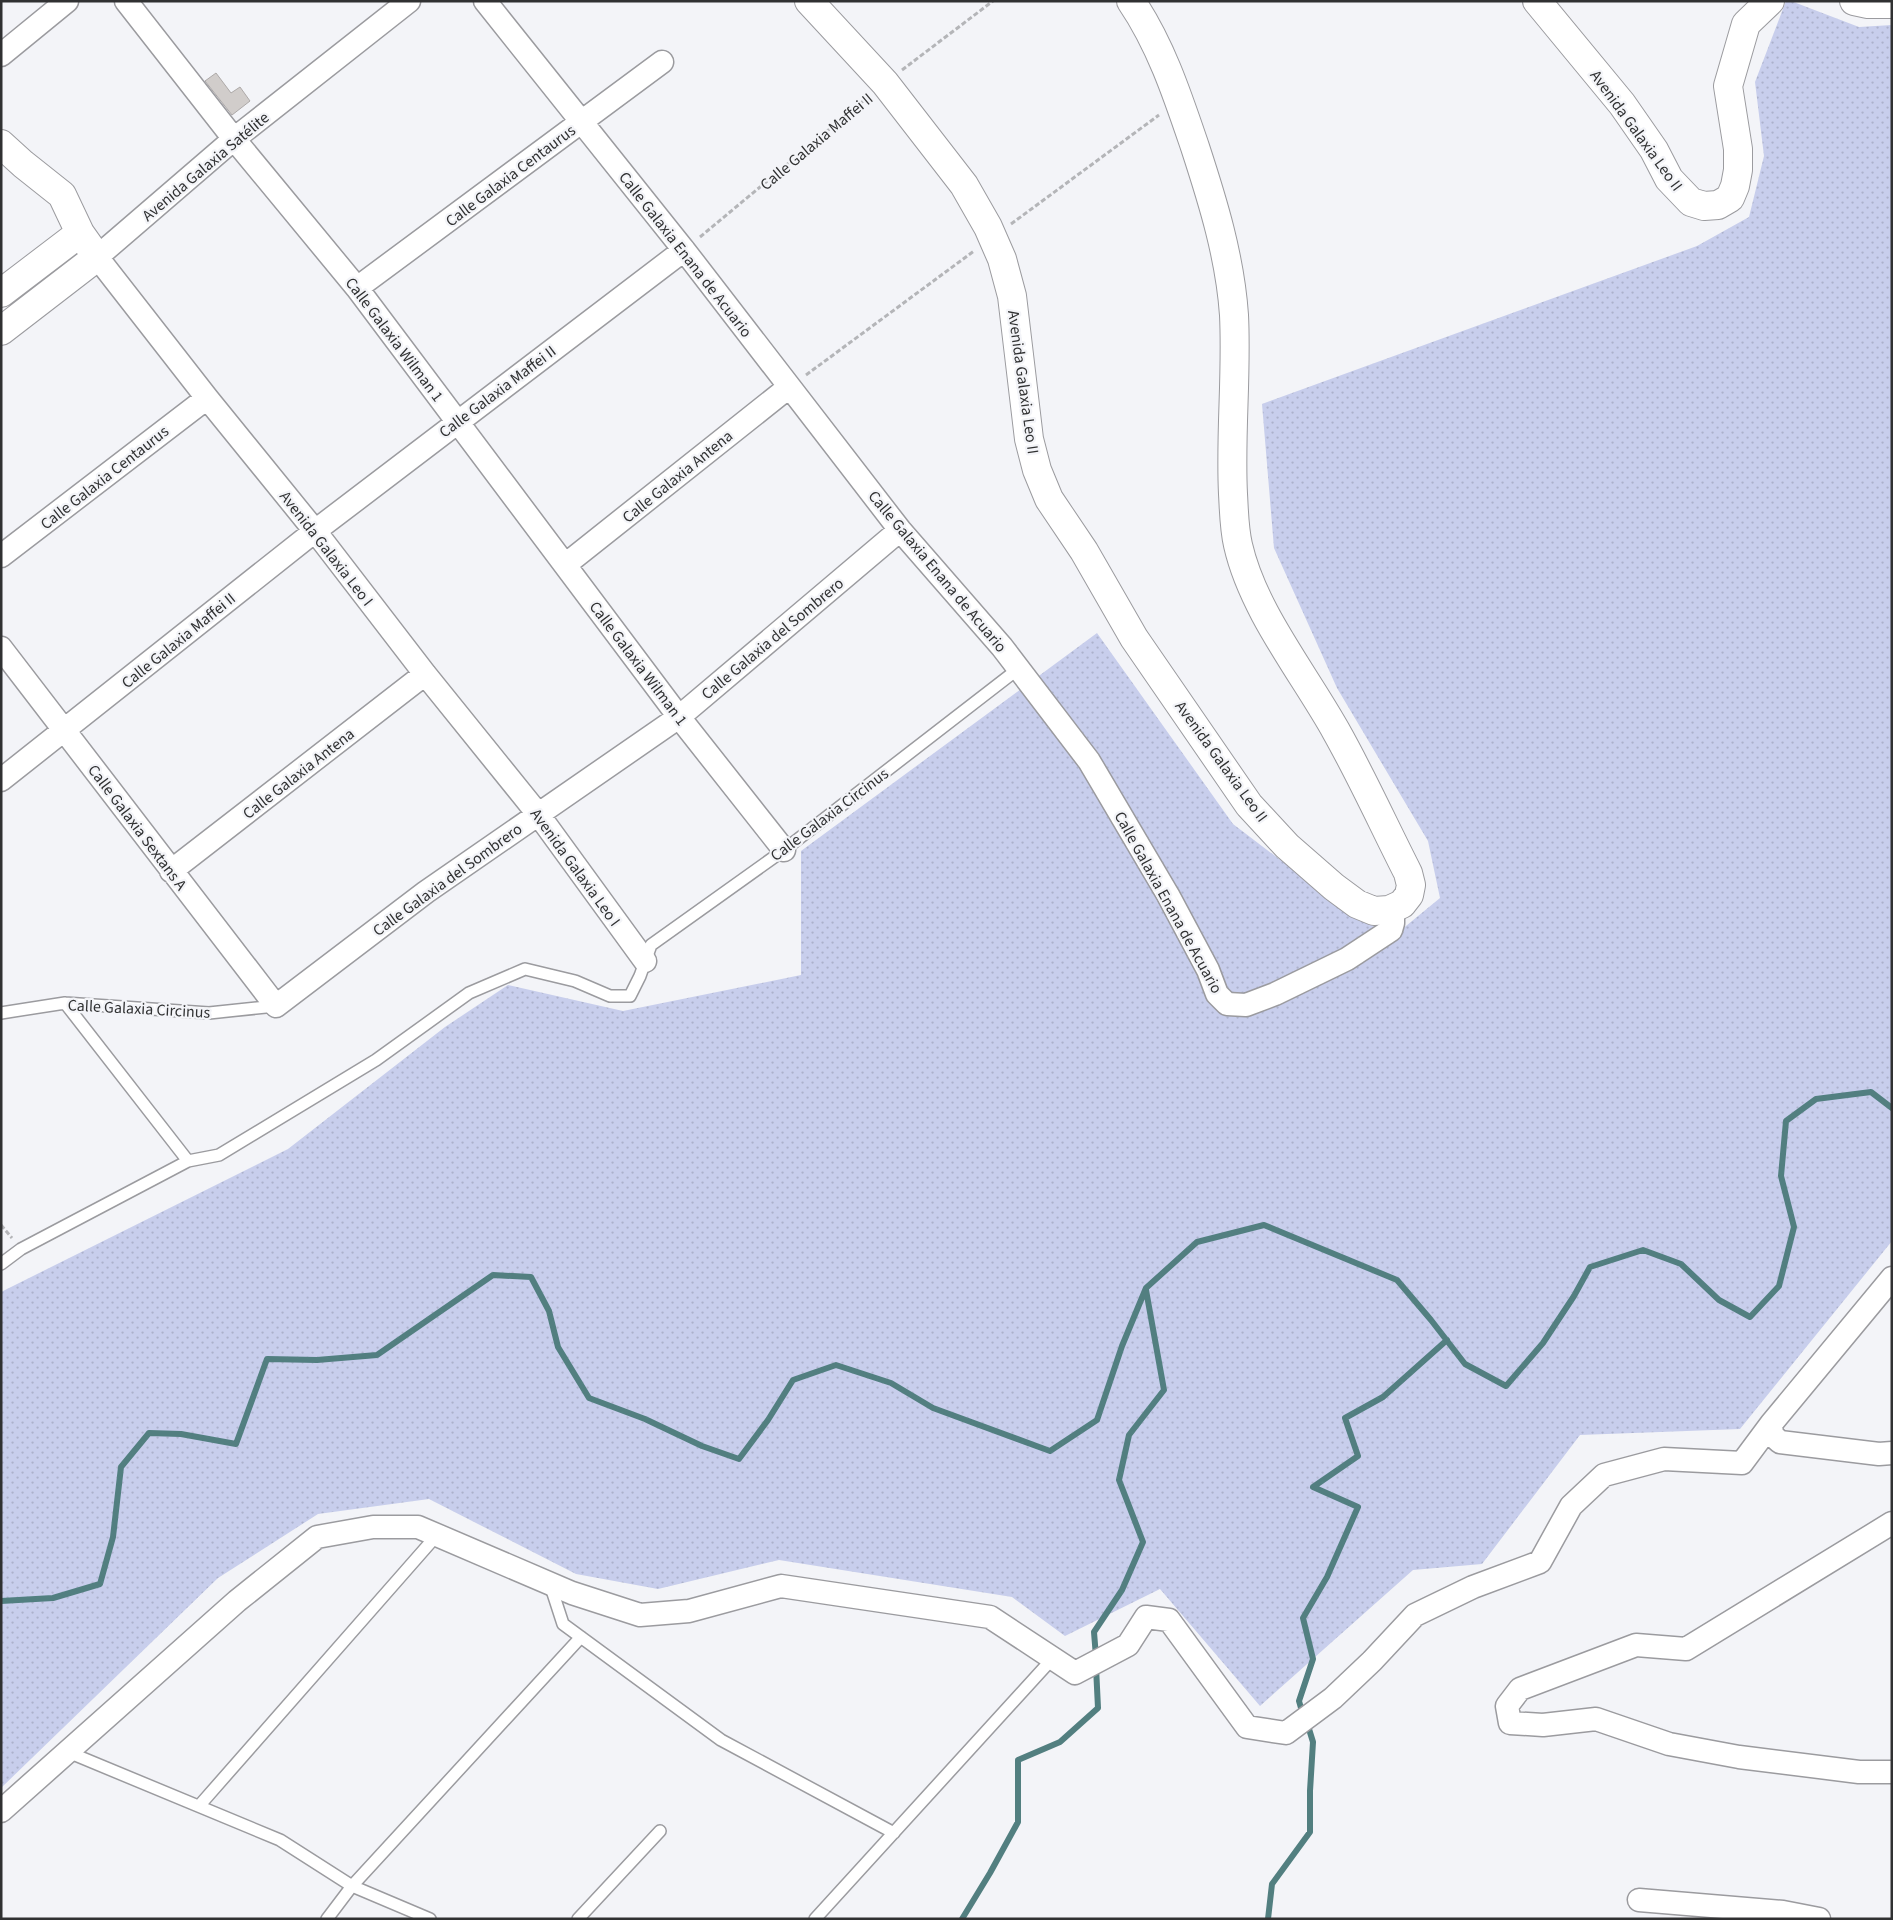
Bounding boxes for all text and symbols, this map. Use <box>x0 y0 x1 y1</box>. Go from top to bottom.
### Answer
street label: Avenida Galaxia Leo II <box>1585 65 1688 196</box>
street label: Calle Galaxia Maffei II <box>756 88 878 196</box>
street label: Avenida Galaxia Satélite <box>137 107 274 227</box>
street label: Calle Galaxia Centaurus <box>441 119 580 232</box>
street label: Calle Galaxia Enana de Acuario <box>613 167 757 342</box>
street label: Calle Galaxia Wilman 1 <box>340 273 448 406</box>
street label: Avenida Galaxia Leo II <box>1002 309 1044 455</box>
street label: Calle Galaxia Maffei II <box>435 341 561 443</box>
street label: Calle Galaxia Centaurus <box>36 420 174 535</box>
street label: Calle Galaxia Antena <box>618 425 738 528</box>
street label: Avenida Galaxia Leo I <box>274 486 378 611</box>
street label: Calle Galaxia Enana de Acuario <box>863 486 1012 657</box>
street label: Calle Galaxia del Sombrero <box>697 573 849 705</box>
street label: Calle Galaxia Maffei II <box>117 588 240 694</box>
street label: Calle Galaxia Wilman 1 <box>584 597 692 730</box>
street label: Avenida Galaxia Leo II <box>1170 696 1273 827</box>
street label: Calle Galaxia Antena <box>238 723 359 824</box>
street label: Calle Galaxia Sextans A <box>83 760 192 895</box>
street label: Calle Galaxia Circinus <box>766 763 893 867</box>
street label: Avenida Galaxia Leo I <box>525 804 625 931</box>
street label: Calle Galaxia Enana de Acuario <box>1109 807 1227 998</box>
street label: Calle Galaxia del Sombrero <box>368 818 527 942</box>
street label: Calle Galaxia Circinus <box>67 994 211 1024</box>

